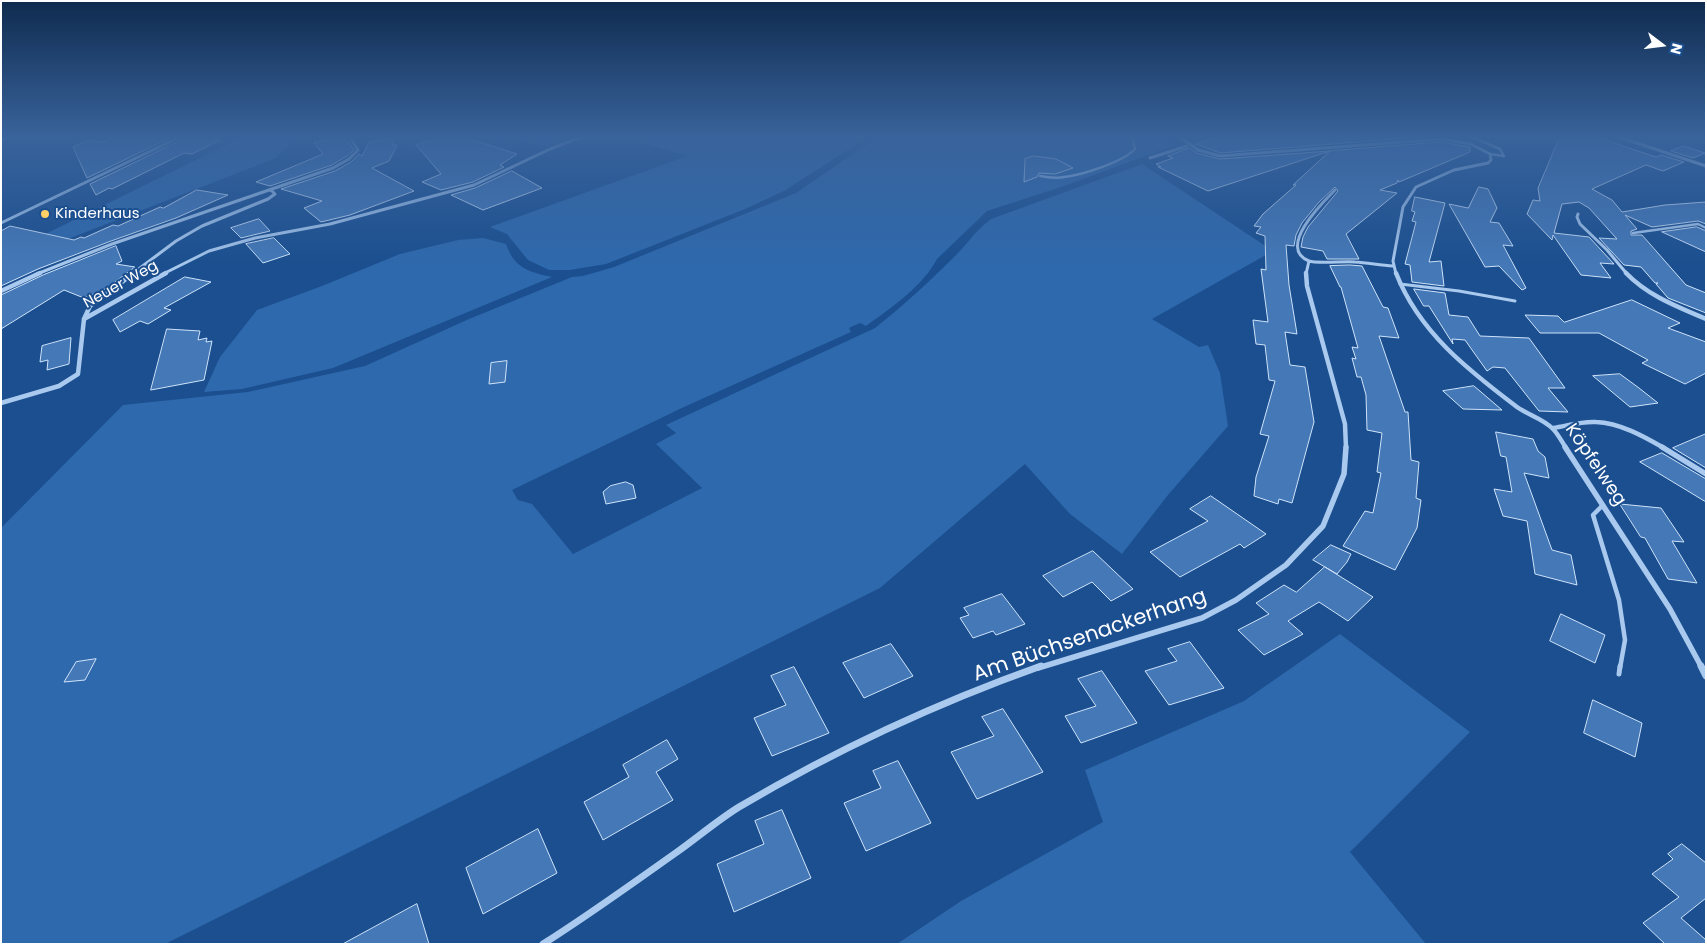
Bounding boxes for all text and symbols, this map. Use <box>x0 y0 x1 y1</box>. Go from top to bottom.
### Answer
north arrow <box>1637 20 1687 70</box>
text: N <box>1665 41 1688 57</box>
place label: Kinderhaus <box>55 205 139 223</box>
marker: Kinderhaus <box>39 208 51 220</box>
street label: Neuer Weg <box>81 257 161 313</box>
street label: Köpfelweg <box>1560 420 1630 510</box>
street label: Am Büchsenackerhang <box>970 584 1210 688</box>

